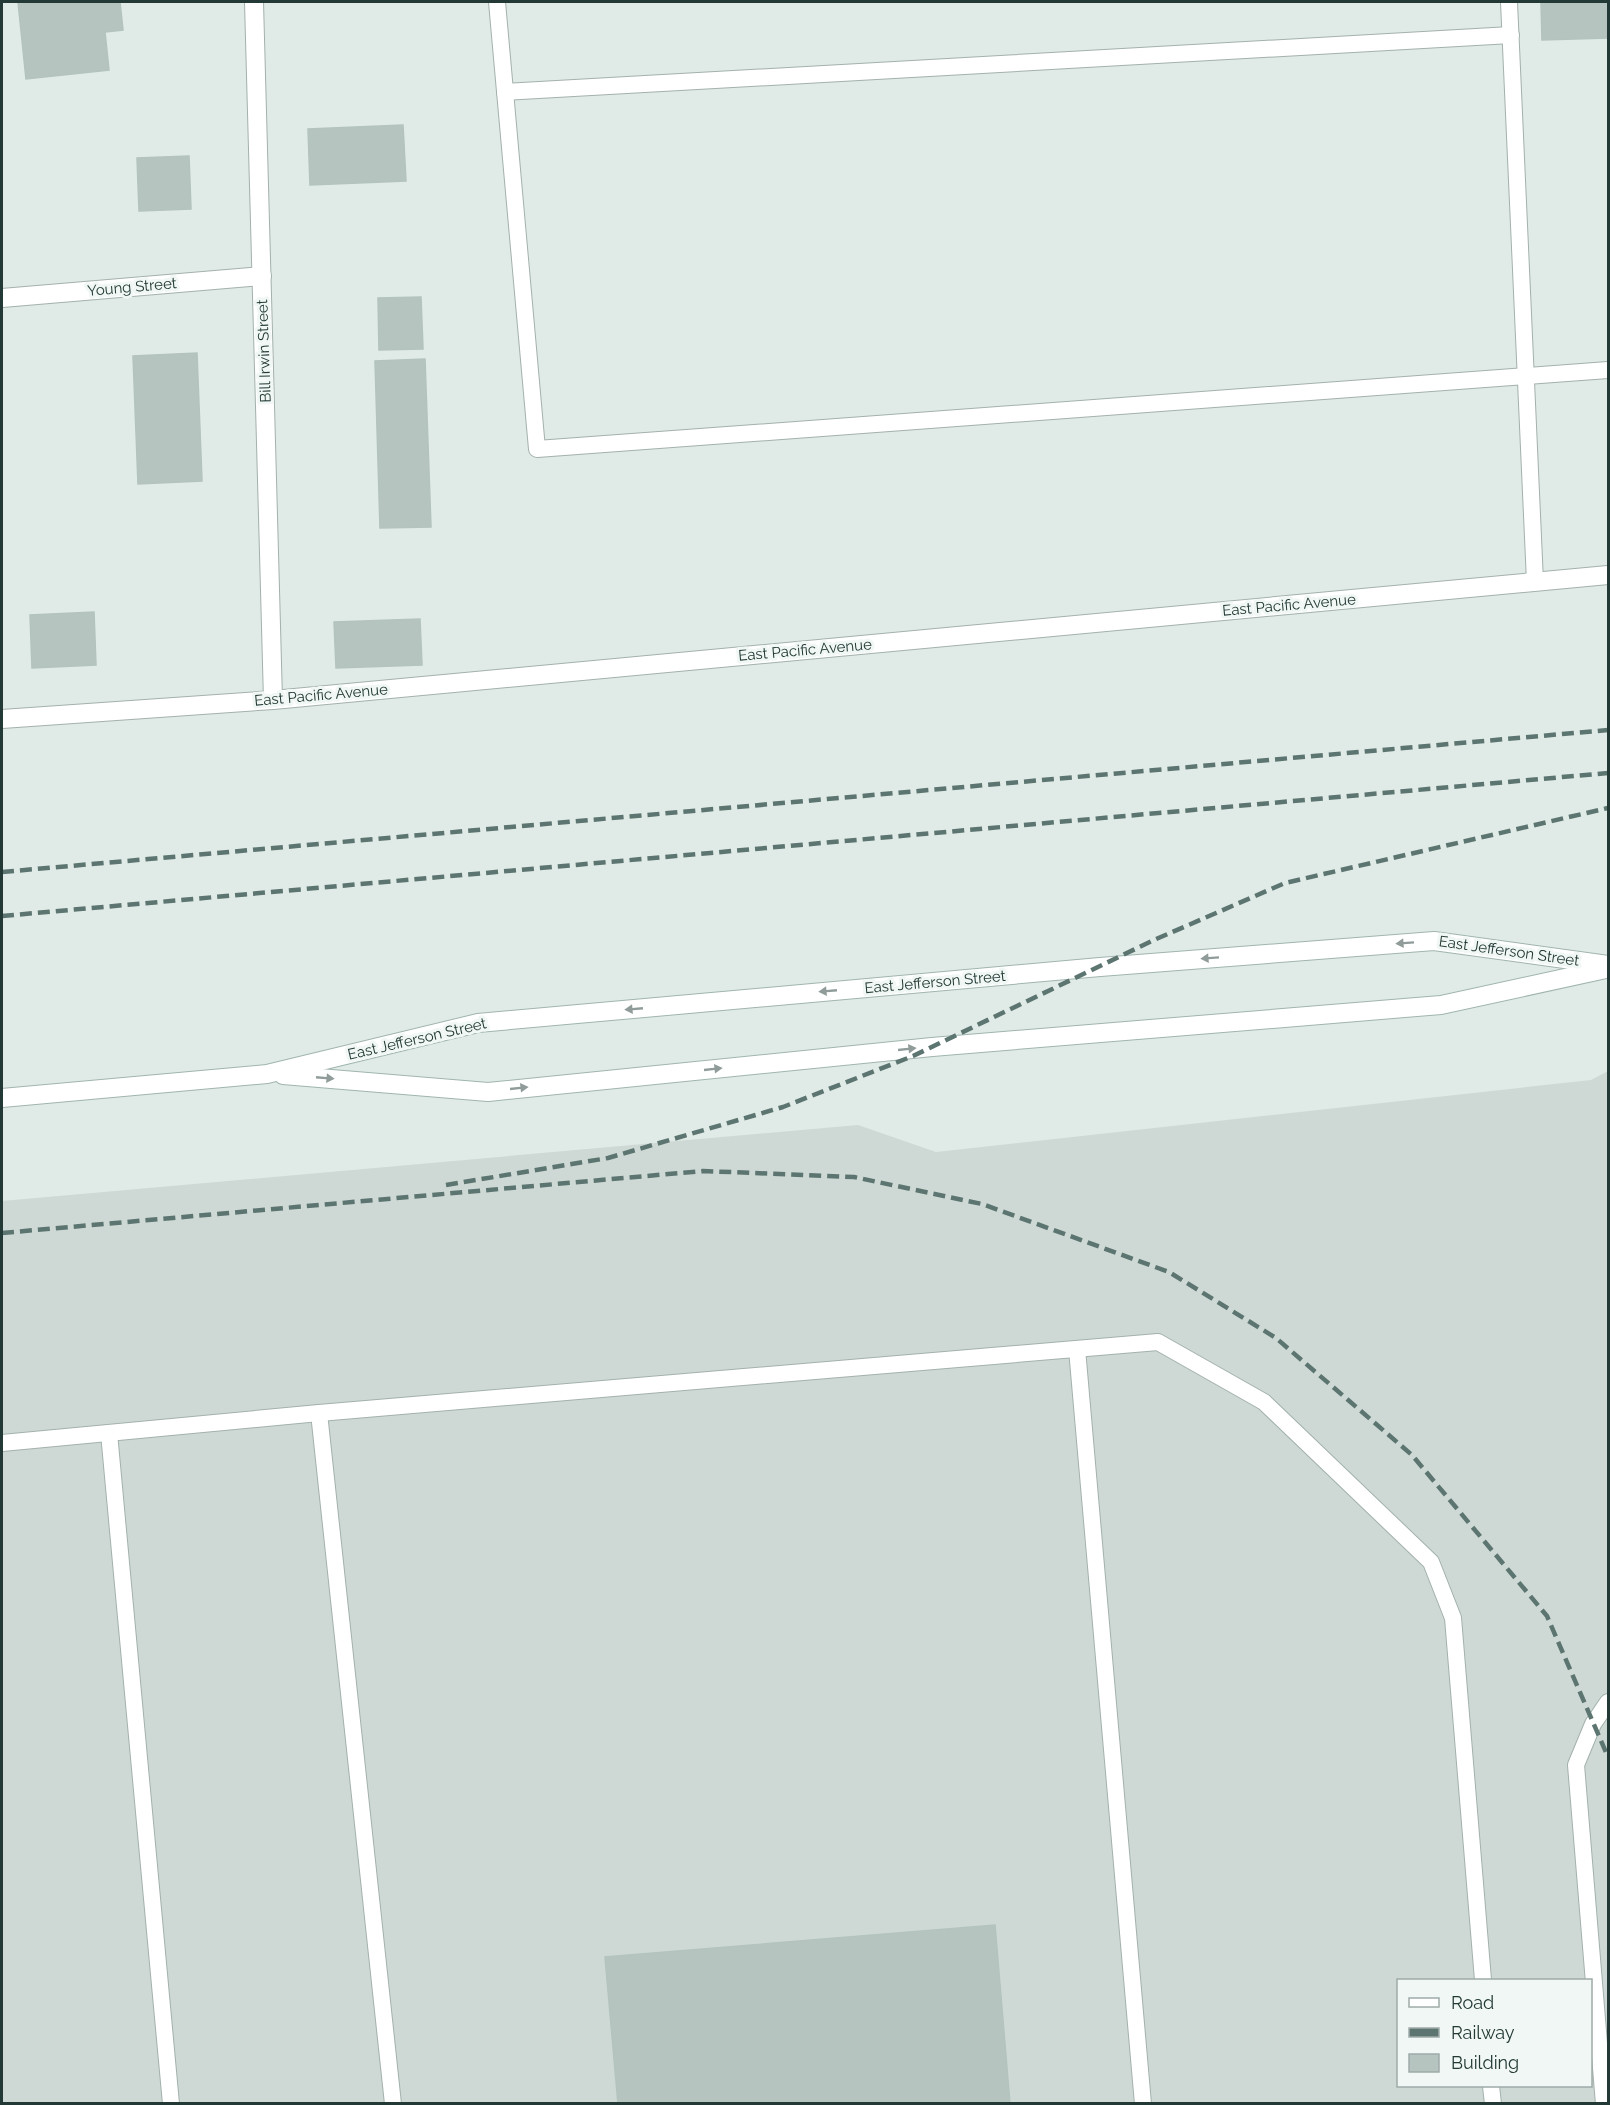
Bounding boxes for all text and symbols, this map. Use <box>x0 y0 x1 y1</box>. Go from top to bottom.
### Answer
street label: Young Street <box>87 274 177 300</box>
street label: Bill Irwin Street <box>253 299 275 403</box>
street label: East Pacific Avenue <box>1221 590 1357 620</box>
street label: East Pacific Avenue <box>737 635 873 665</box>
street label: East Pacific Avenue <box>253 680 389 710</box>
street label: East Jefferson Street <box>1438 932 1580 970</box>
one-way arrow <box>1395 938 1414 948</box>
one-way arrow <box>1201 953 1220 963</box>
street label: East Jefferson Street <box>864 967 1006 997</box>
one-way arrow <box>818 986 837 996</box>
one-way arrow <box>624 1004 643 1014</box>
street label: East Jefferson Street <box>346 1014 488 1064</box>
one-way arrow <box>898 1044 917 1054</box>
one-way arrow <box>704 1064 723 1074</box>
one-way arrow <box>315 1074 334 1083</box>
one-way arrow <box>510 1083 529 1093</box>
legend <box>1397 1979 1592 2087</box>
text: Road <box>1451 1992 1494 2013</box>
text: Railway <box>1451 2022 1515 2043</box>
text: Building <box>1451 2052 1519 2073</box>

